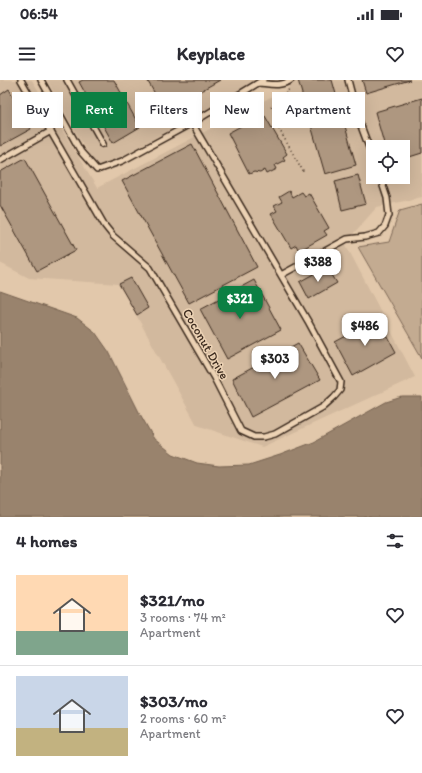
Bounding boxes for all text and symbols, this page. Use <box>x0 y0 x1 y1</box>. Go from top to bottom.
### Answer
text: 06:54 <box>20 5 58 23</box>
icon: menu <box>16 43 38 65</box>
text: Keyplace <box>177 43 245 65</box>
icon: heart <box>384 43 406 65</box>
chip: Buy <box>12 92 63 128</box>
chip: Rent <box>71 92 127 128</box>
chip: Filters <box>135 92 202 128</box>
chip: New <box>210 92 264 128</box>
chip: Apartment <box>272 92 365 128</box>
map controls <box>366 140 410 184</box>
button: locate <box>366 140 410 184</box>
pin: $388 <box>294 249 342 283</box>
text: $388 <box>304 254 332 269</box>
pin: $321 <box>216 286 264 320</box>
text: $321 <box>227 291 253 306</box>
street label: Coconut Drive <box>180 306 232 382</box>
pin: $486 <box>341 313 389 347</box>
text: $486 <box>351 318 379 333</box>
pin: $303 <box>251 346 299 380</box>
text: $303 <box>261 351 289 366</box>
icon: filters <box>384 530 406 552</box>
text: 4 homes <box>16 531 77 551</box>
text: $321/mo <box>140 590 205 610</box>
icon: home <box>48 591 96 639</box>
icon: heart <box>384 604 406 626</box>
text: 3 rooms · 74 m² <box>140 610 226 625</box>
text: Apartment <box>140 625 201 640</box>
text: $303/mo <box>140 691 208 711</box>
icon: home <box>48 692 96 740</box>
icon: heart <box>384 705 406 727</box>
text: 2 rooms · 60 m² <box>140 711 226 726</box>
text: Apartment <box>140 726 201 741</box>

